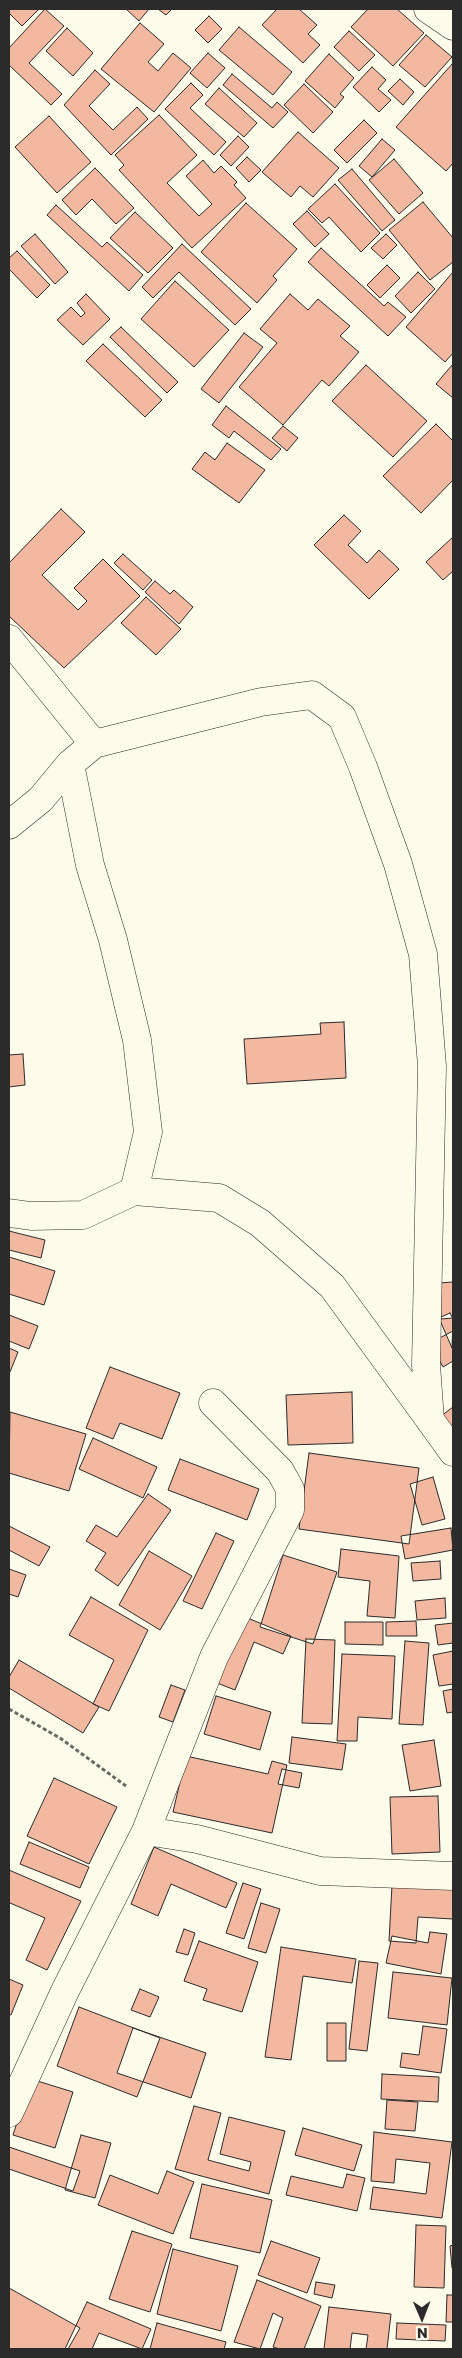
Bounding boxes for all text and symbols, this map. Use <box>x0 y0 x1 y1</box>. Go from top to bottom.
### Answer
north arrow <box>397 2293 447 2343</box>
text: N <box>417 2323 428 2343</box>

